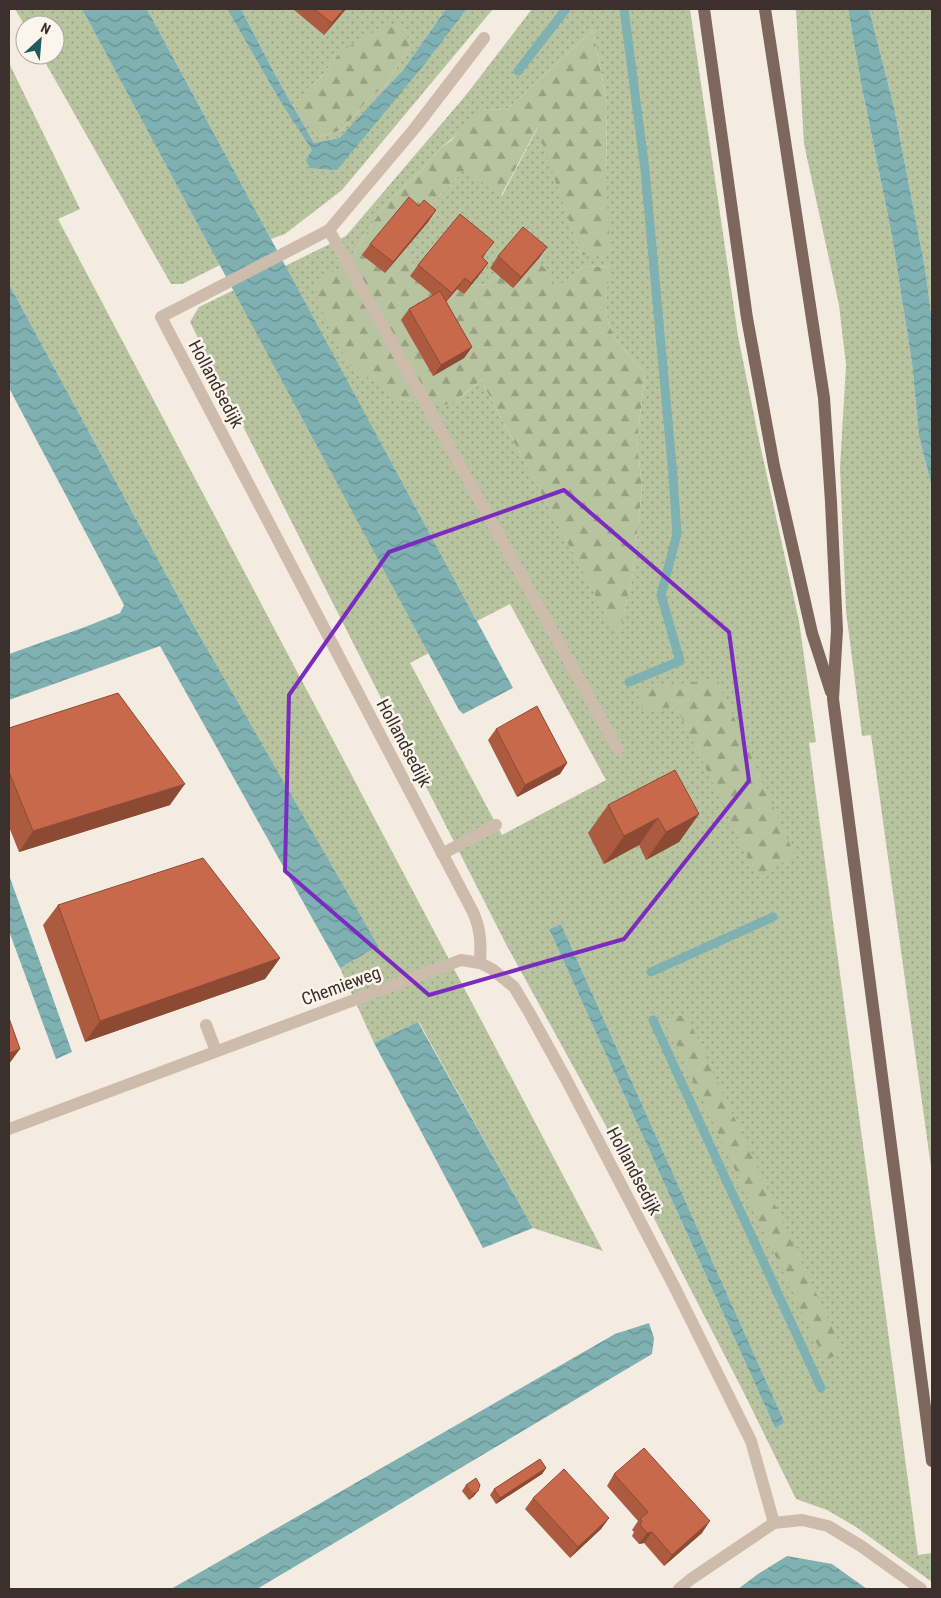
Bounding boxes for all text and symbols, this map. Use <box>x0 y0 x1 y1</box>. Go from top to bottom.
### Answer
north arrow <box>15 15 65 65</box>
text: N <box>38 19 53 37</box>
street label: Hollandsedijk <box>184 336 248 431</box>
street label: Hollandsedijk <box>372 695 436 790</box>
street label: Chemieweg <box>298 962 383 1009</box>
street label: Hollandsedijk <box>602 1123 666 1218</box>

